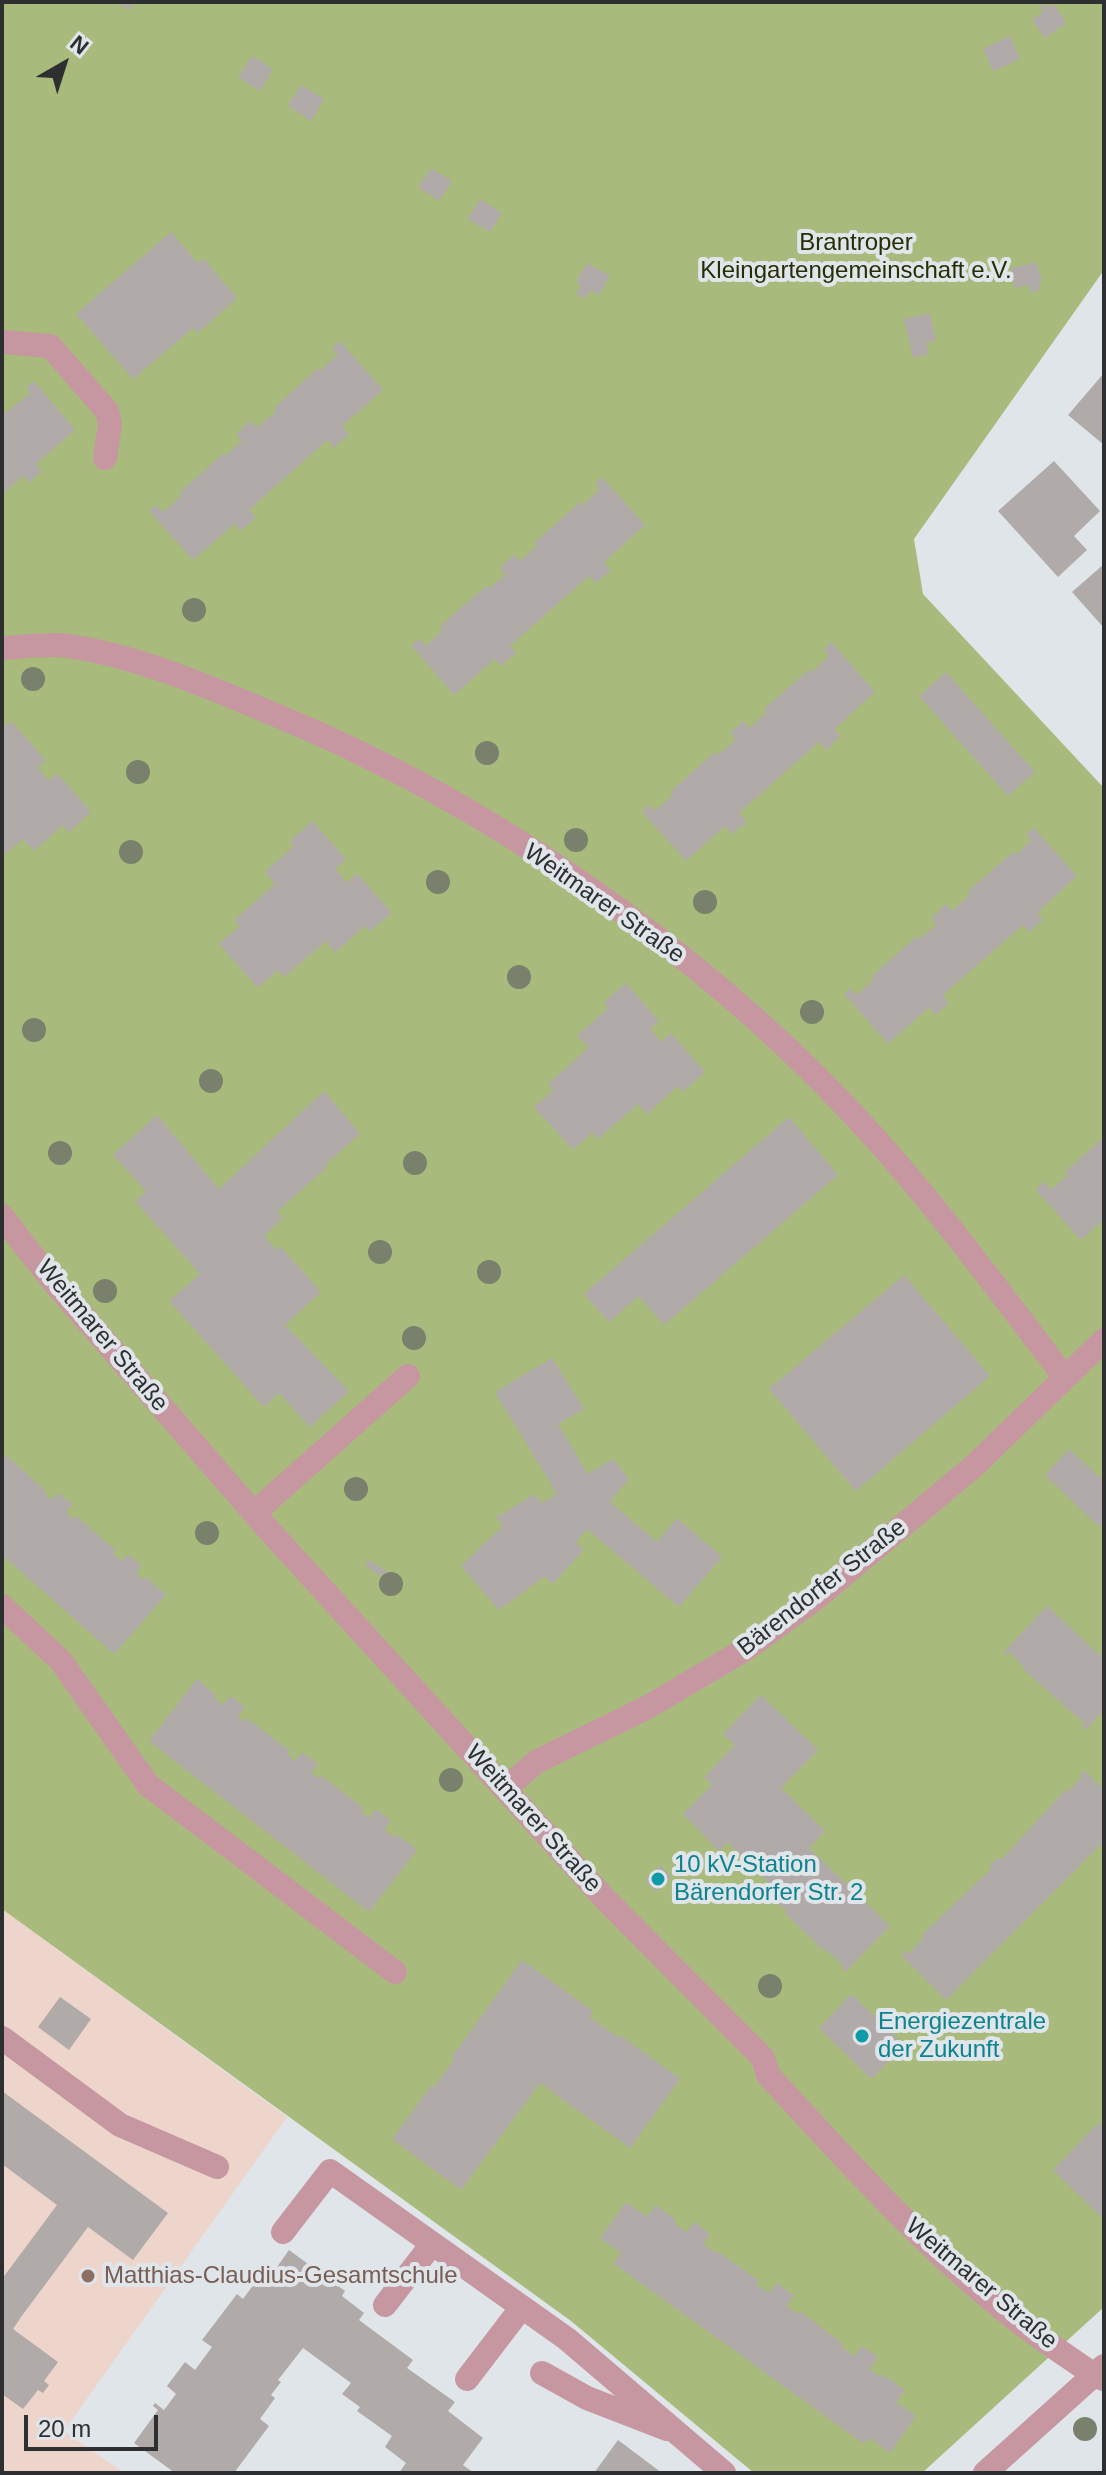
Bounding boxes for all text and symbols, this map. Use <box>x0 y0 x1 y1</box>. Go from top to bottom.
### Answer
north arrow <box>24 24 104 104</box>
text: N <box>65 30 93 60</box>
park label: Brantroper Kleingartengemeinschaft e.V. <box>700 229 1012 285</box>
street label: Weitmarer Straße <box>518 838 690 970</box>
street label: Weitmarer Straße <box>30 1254 174 1418</box>
street label: Bärendorfer Straße <box>732 1513 912 1663</box>
street label: Weitmarer Straße <box>459 1739 607 1899</box>
place label: 10 kV-Station Bärendorfer Str. 2 <box>674 1851 863 1907</box>
marker: 10 kV-Station Bärendorfer Str. 2 <box>649 1870 667 1888</box>
place label: Energiezentrale der Zukunft <box>878 2008 1046 2064</box>
marker: Energiezentrale der Zukunft <box>853 2027 871 2045</box>
street label: Weitmarer Straße <box>899 2212 1063 2356</box>
place label: Matthias-Claudius-Gesamtschule <box>104 2262 457 2290</box>
marker: Matthias-Claudius-Gesamtschule <box>79 2267 97 2285</box>
scale bar <box>28 2399 162 2449</box>
text: 20 m <box>38 2415 91 2442</box>

